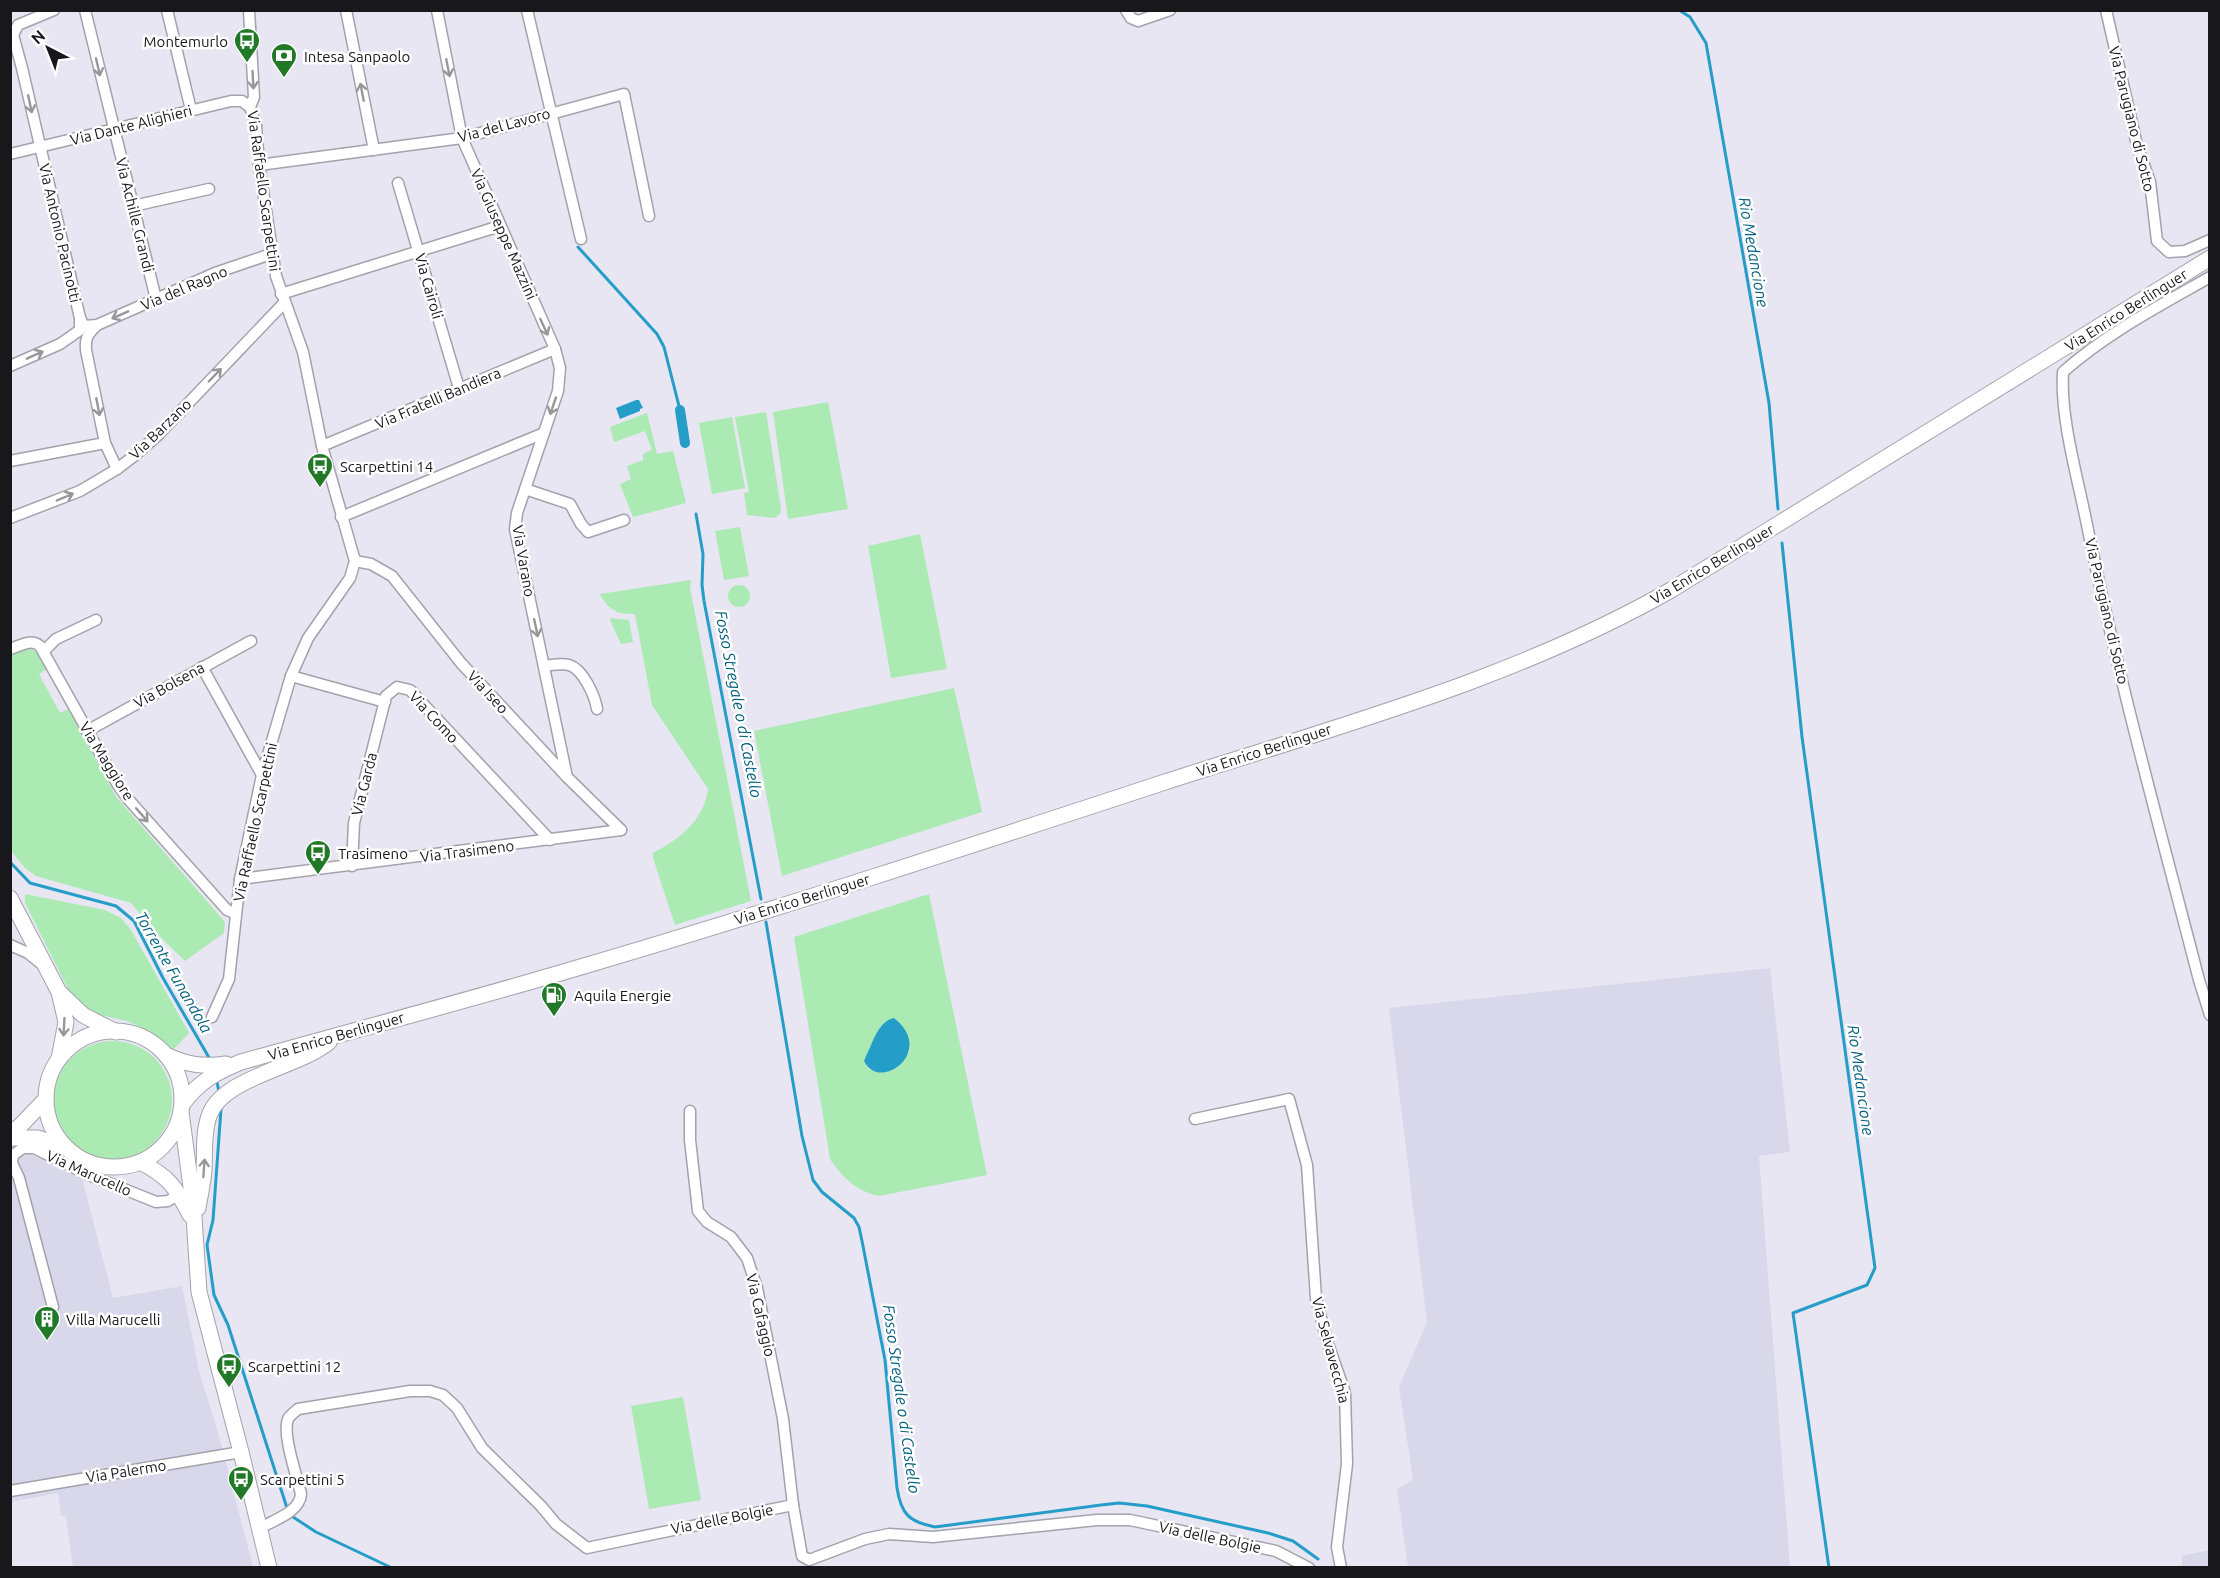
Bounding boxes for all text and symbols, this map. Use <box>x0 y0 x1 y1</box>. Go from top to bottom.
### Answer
north arrow <box>18 18 78 78</box>
text: N <box>28 26 48 48</box>
bus stop icon: Montemurlo <box>232 26 262 64</box>
place label: Montemurlo <box>144 33 228 50</box>
bank icon: Intesa Sanpaolo <box>269 41 299 79</box>
street label: Via Parugiano di Sotto <box>2106 44 2158 194</box>
place label: Intesa Sanpaolo <box>304 48 410 65</box>
one-way arrow <box>93 58 105 77</box>
one-way arrow <box>443 58 454 77</box>
one-way arrow <box>248 70 259 90</box>
one-way arrow <box>356 83 367 102</box>
one-way arrow <box>25 94 37 113</box>
street label: Via Dante Alighieri <box>68 102 194 148</box>
street label: Via del Lavoro <box>456 104 552 146</box>
street label: Via Raffaello Scarpettini <box>244 110 284 272</box>
street label: Via Achille Grandi <box>113 156 157 274</box>
street label: Via Antonio Pacinotti <box>36 162 84 304</box>
street label: Via Giuseppe Mazzini <box>467 166 541 302</box>
water label: Rio Medancione <box>1735 196 1773 308</box>
street label: Via Cairoli <box>412 251 446 321</box>
street label: Via del Ragno <box>138 262 230 314</box>
street label: Via Enrico Berlinguer <box>2062 265 2191 355</box>
one-way arrow <box>111 310 129 321</box>
one-way arrow <box>539 317 551 335</box>
one-way arrow <box>26 349 44 360</box>
street label: Via Fratelli Bandiera <box>373 364 503 432</box>
one-way arrow <box>207 367 222 382</box>
street label: Via Barzano <box>125 395 195 463</box>
one-way arrow <box>547 396 558 415</box>
one-way arrow <box>93 397 104 417</box>
bus stop icon: Scarpettini 14 <box>305 451 335 489</box>
place label: Scarpettini 14 <box>340 458 433 475</box>
one-way arrow <box>55 491 74 502</box>
street label: Via Enrico Berlinguer <box>1647 520 1777 608</box>
street label: Via Varano <box>509 524 539 598</box>
street label: Via Parugiano di Sotto <box>2082 536 2132 686</box>
water label: Fosso Stregale o di Castello <box>712 609 766 799</box>
one-way arrow <box>531 618 543 637</box>
street label: Via Bolsena <box>131 659 207 711</box>
street label: Via Iseo <box>464 667 512 717</box>
street label: Via Como <box>406 688 462 746</box>
street label: Via Maggiore <box>76 719 138 803</box>
street label: Via Enrico Berlinguer <box>1194 720 1334 780</box>
street label: Via Raffaello Scarpettini <box>230 741 280 903</box>
street label: Via Garda <box>348 751 380 817</box>
one-way arrow <box>135 807 149 822</box>
street label: Via Trasimeno <box>419 837 515 865</box>
bus stop icon: Trasimeno <box>303 838 333 876</box>
place label: Trasimeno <box>338 845 408 862</box>
street label: Via Enrico Berlinguer <box>732 870 872 928</box>
water label: Torrente Funandola <box>132 908 216 1036</box>
fuel station icon: Aquila Energie <box>539 980 569 1018</box>
place label: Aquila Energie <box>574 987 671 1004</box>
street label: Via Enrico Berlinguer <box>266 1008 406 1064</box>
one-way arrow <box>59 1016 70 1036</box>
water label: Rio Medancione <box>1844 1024 1878 1136</box>
street label: Via Marucello <box>44 1147 134 1199</box>
one-way arrow <box>199 1158 210 1178</box>
street label: Via Cafaggio <box>743 1272 779 1358</box>
street label: Via Selvavecchia <box>1309 1295 1353 1405</box>
building icon: Villa Marucelli <box>32 1304 62 1342</box>
water label: Fosso Stregale o di Castello <box>880 1304 924 1495</box>
place label: Villa Marucelli <box>66 1311 160 1328</box>
bus stop icon: Scarpettini 12 <box>214 1351 244 1389</box>
place label: Scarpettini 12 <box>248 1358 341 1375</box>
street label: Via Palermo <box>85 1456 167 1486</box>
bus stop icon: Scarpettini 5 <box>226 1464 256 1502</box>
place label: Scarpettini 5 <box>260 1471 345 1488</box>
street label: Via delle Bolgie <box>669 1501 775 1537</box>
street label: Via delle Bolgie <box>1157 1518 1263 1556</box>

